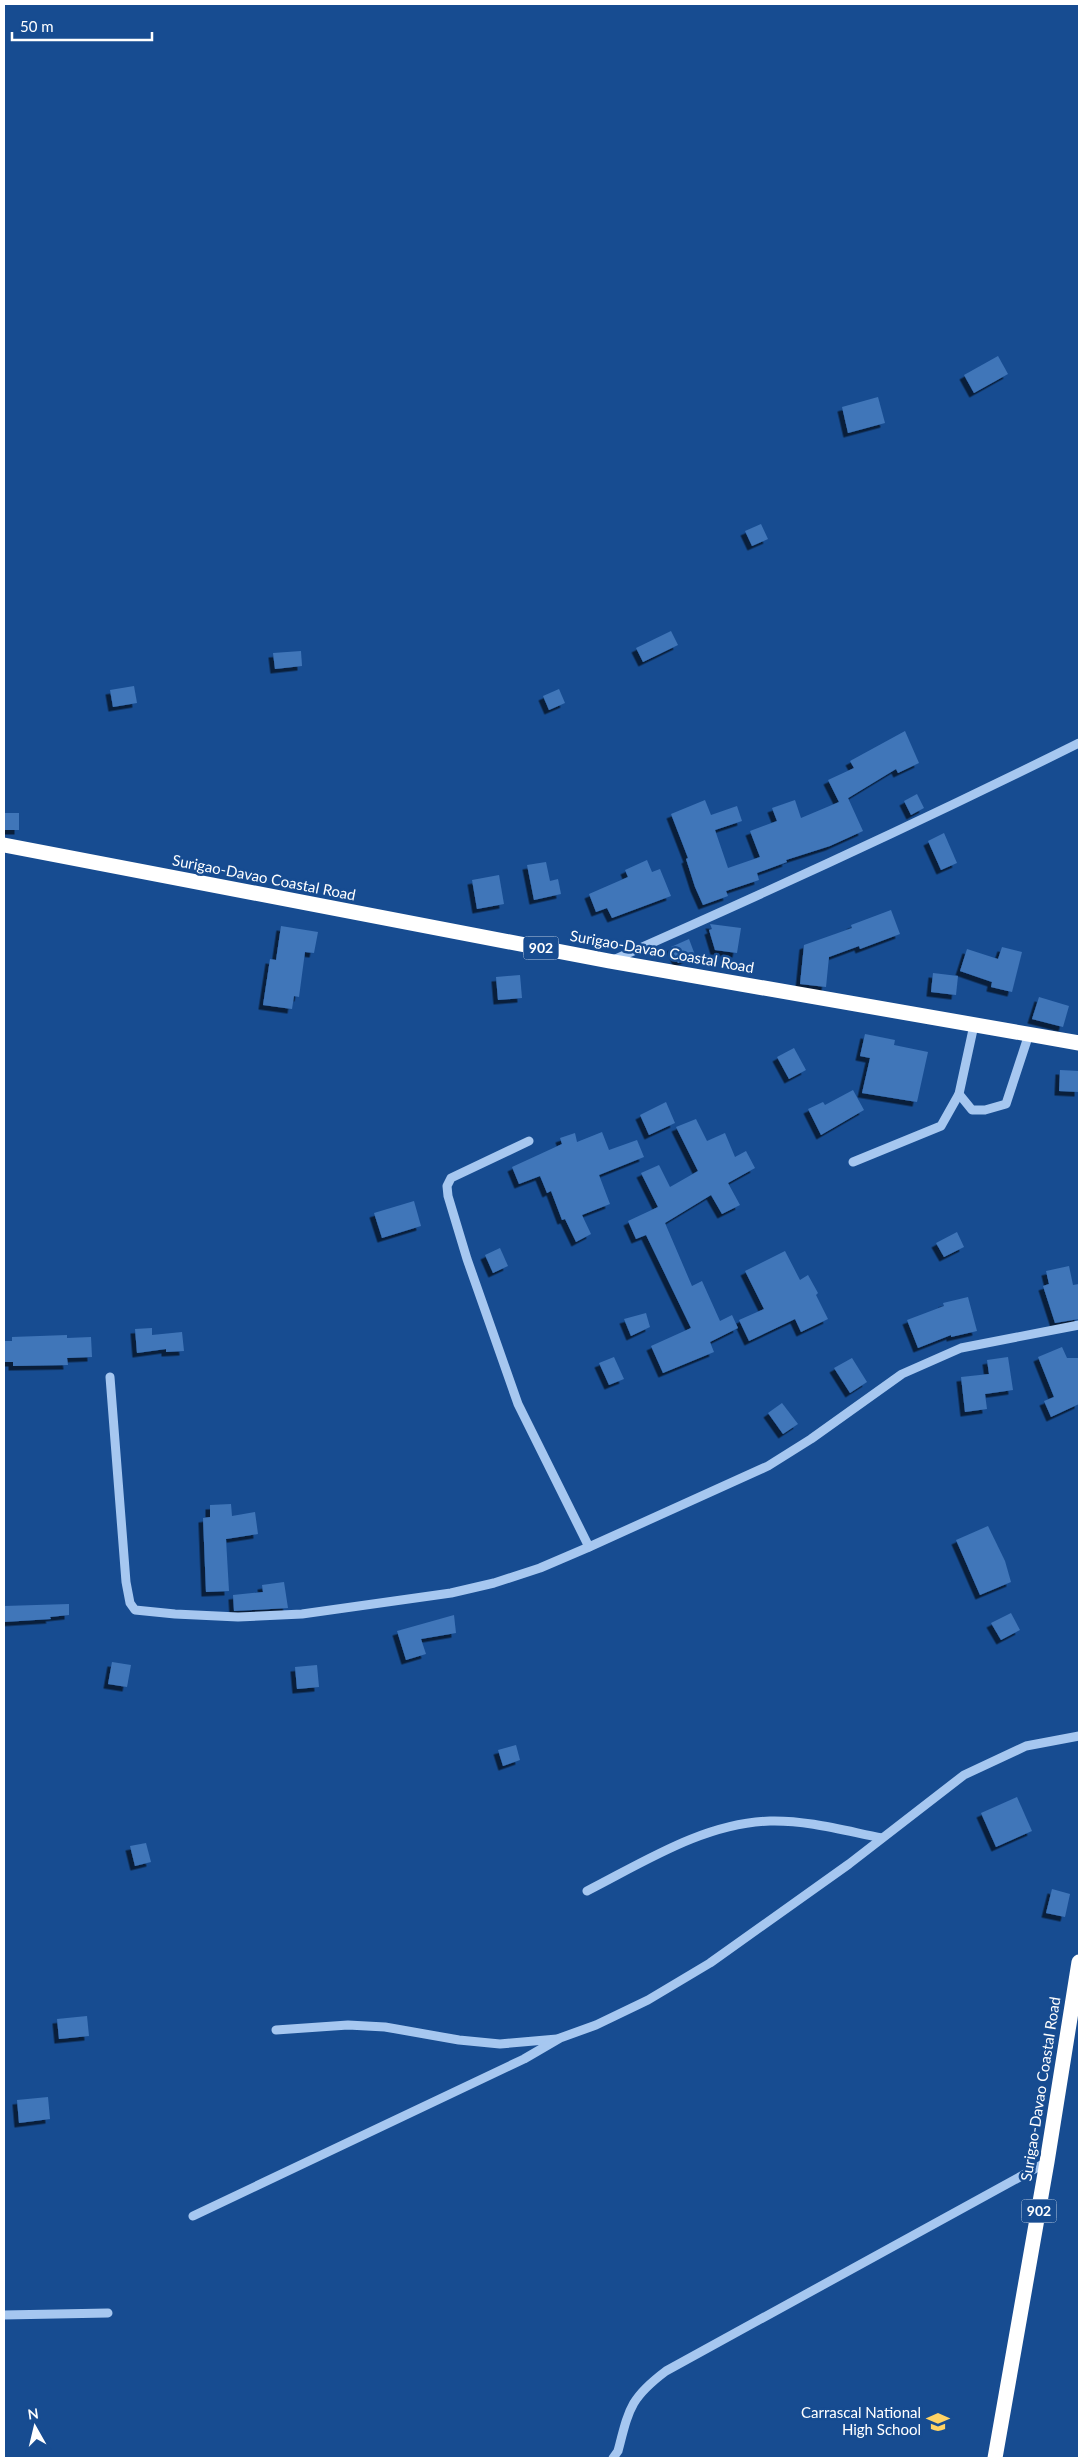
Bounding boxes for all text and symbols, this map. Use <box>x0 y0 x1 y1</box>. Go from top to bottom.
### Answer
scale bar <box>12 10 152 42</box>
text: 50 m <box>20 17 54 35</box>
street label: Surigao-Davao Coastal Road <box>171 850 357 904</box>
street label: Surigao-Davao Coastal Road <box>569 926 756 976</box>
road number: 902 <box>524 936 558 960</box>
street label: Surigao-Davao Coastal Road <box>1017 1995 1063 2182</box>
road number: 902 <box>1022 2200 1056 2222</box>
north arrow <box>10 2402 60 2452</box>
place label: Carrascal National High School <box>801 2403 921 2438</box>
text: N <box>27 2404 40 2423</box>
school or university icon: Carrascal National High School <box>925 2409 951 2435</box>

